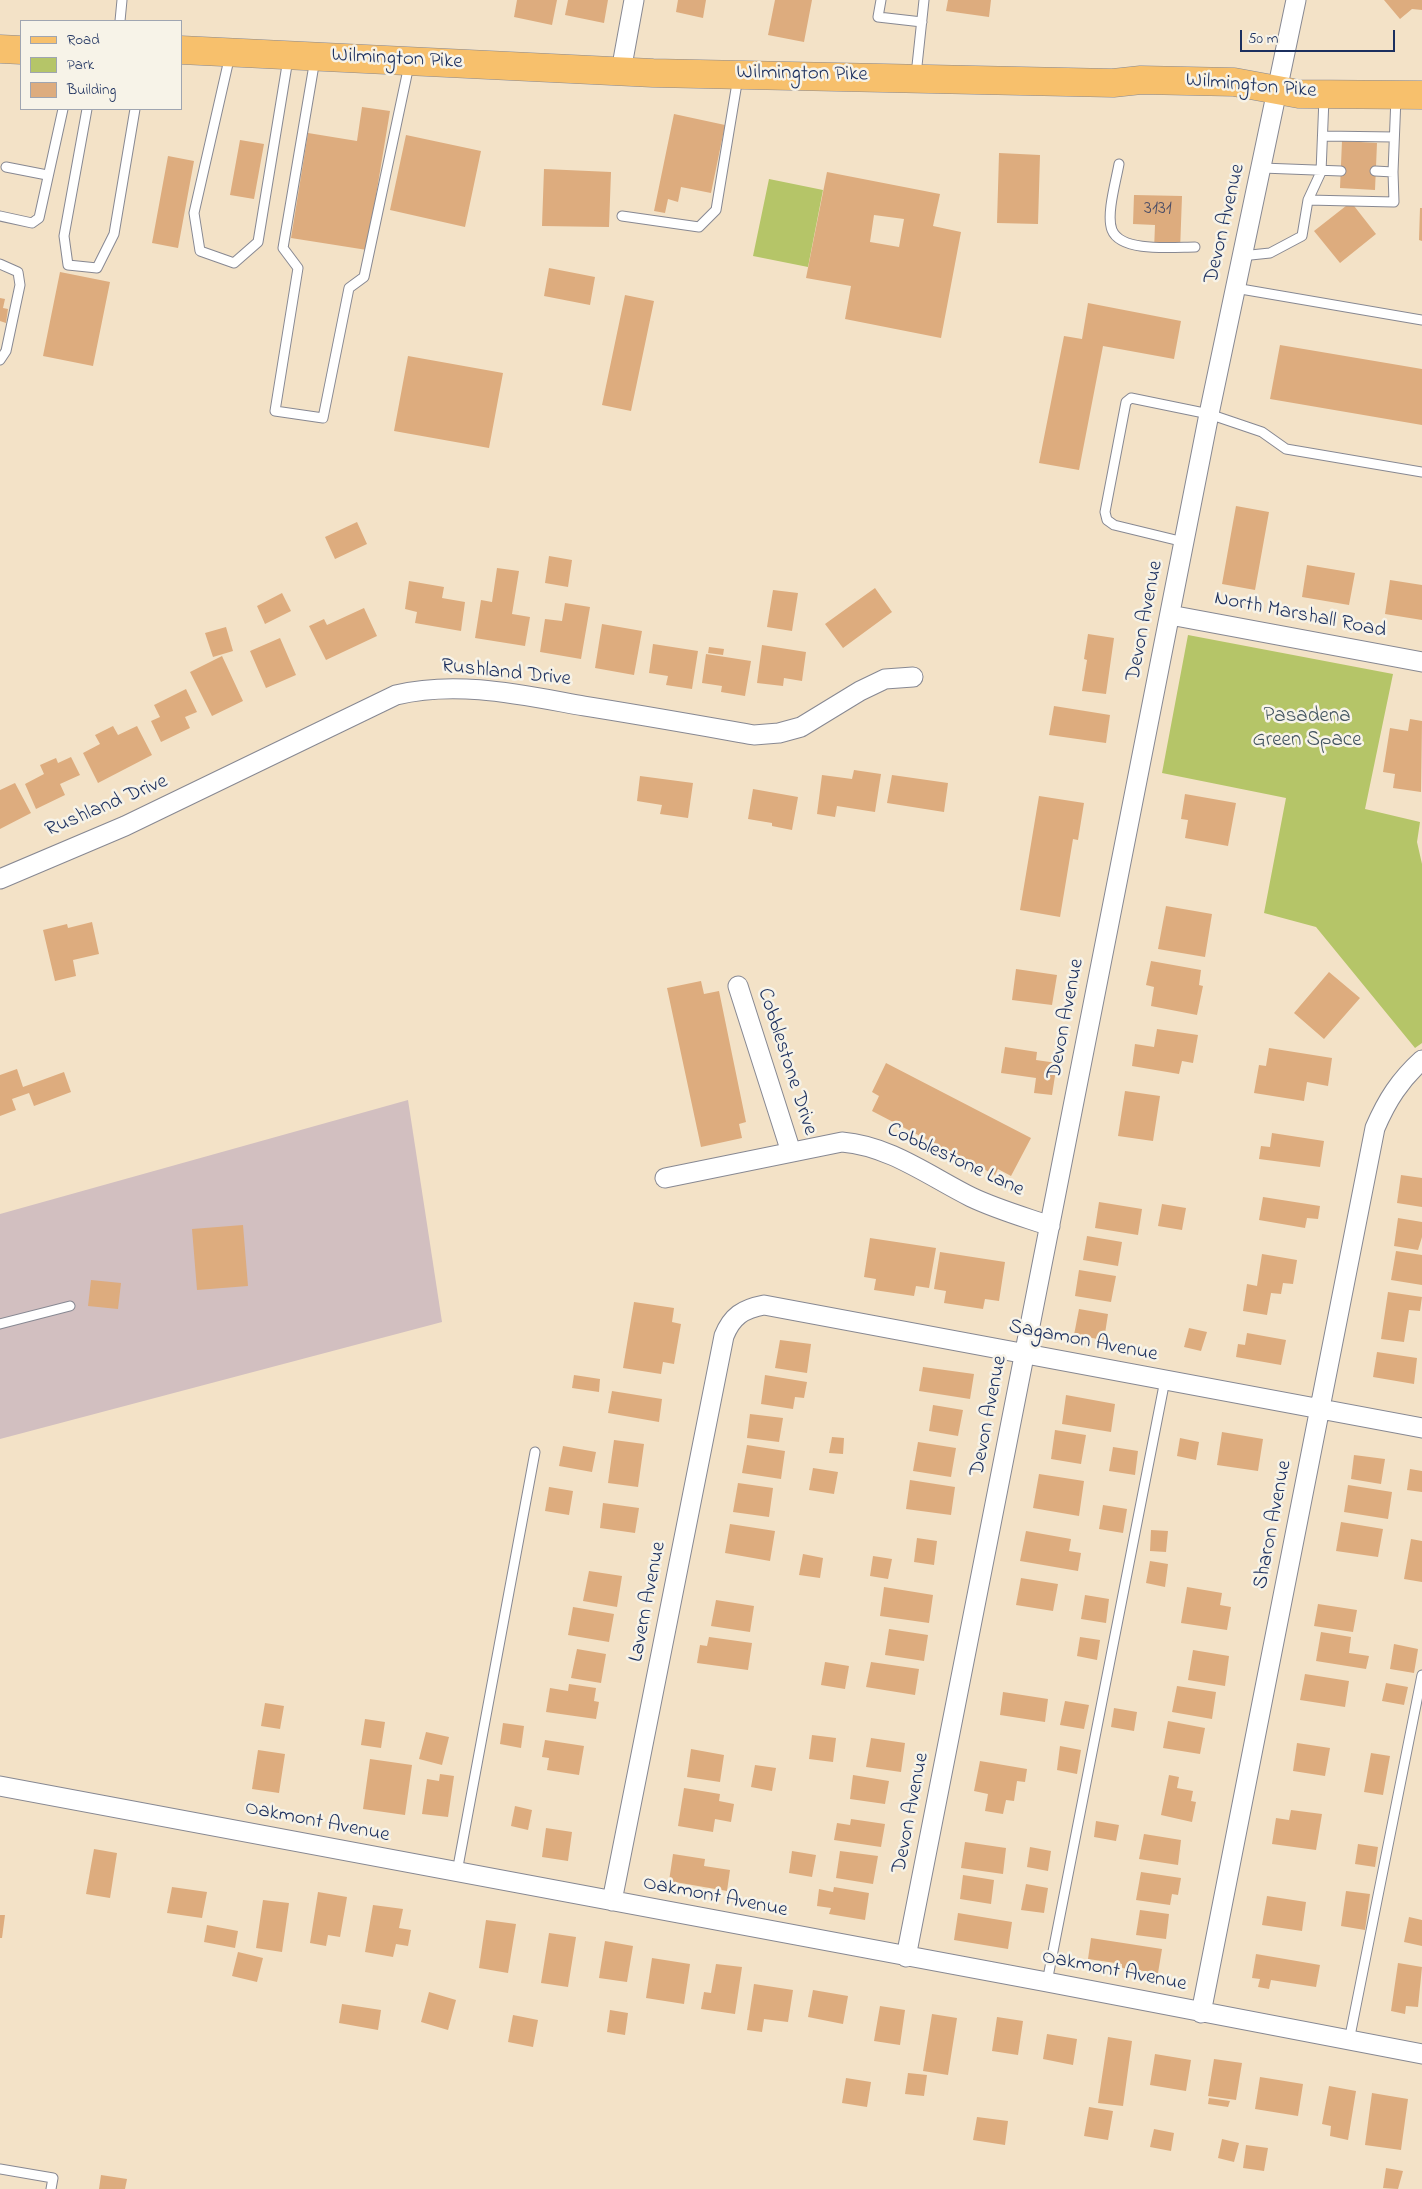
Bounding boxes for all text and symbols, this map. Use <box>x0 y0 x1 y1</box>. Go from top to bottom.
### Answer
legend <box>20 20 182 110</box>
scale bar <box>1242 20 1397 52</box>
text: 50 m <box>1248 28 1278 50</box>
text: Road <box>67 29 100 51</box>
street label: Wilmington Pike <box>331 44 463 76</box>
text: Park <box>67 54 94 76</box>
street label: Wilmington Pike <box>736 61 868 89</box>
street label: Wilmington Pike <box>1184 69 1318 105</box>
text: Building <box>67 79 116 101</box>
street label: Devon Avenue <box>1200 162 1252 286</box>
house number: 3131 <box>1144 199 1172 221</box>
street label: Devon Avenue <box>1122 559 1170 683</box>
street label: North Marshall Road <box>1212 587 1388 645</box>
street label: Rushland Drive <box>440 655 572 693</box>
park label: Pasadena Green Space <box>1252 705 1362 755</box>
street label: Rushland Drive <box>42 770 172 844</box>
street label: Devon Avenue <box>1043 957 1091 1081</box>
street label: Cobblestone Drive <box>750 985 822 1139</box>
street label: Cobblestone Lane <box>883 1118 1027 1204</box>
street label: Sagamon Avenue <box>1006 1315 1160 1369</box>
street label: Devon Avenue <box>966 1354 1014 1478</box>
street label: Sharon Avenue <box>1249 1458 1299 1592</box>
street label: Lavern Avenue <box>625 1540 673 1664</box>
street label: Devon Avenue <box>888 1751 936 1875</box>
street label: Oakmont Avenue <box>242 1797 392 1849</box>
street label: Oakmont Avenue <box>640 1872 790 1924</box>
street label: Oakmont Avenue <box>1039 1946 1189 1998</box>

